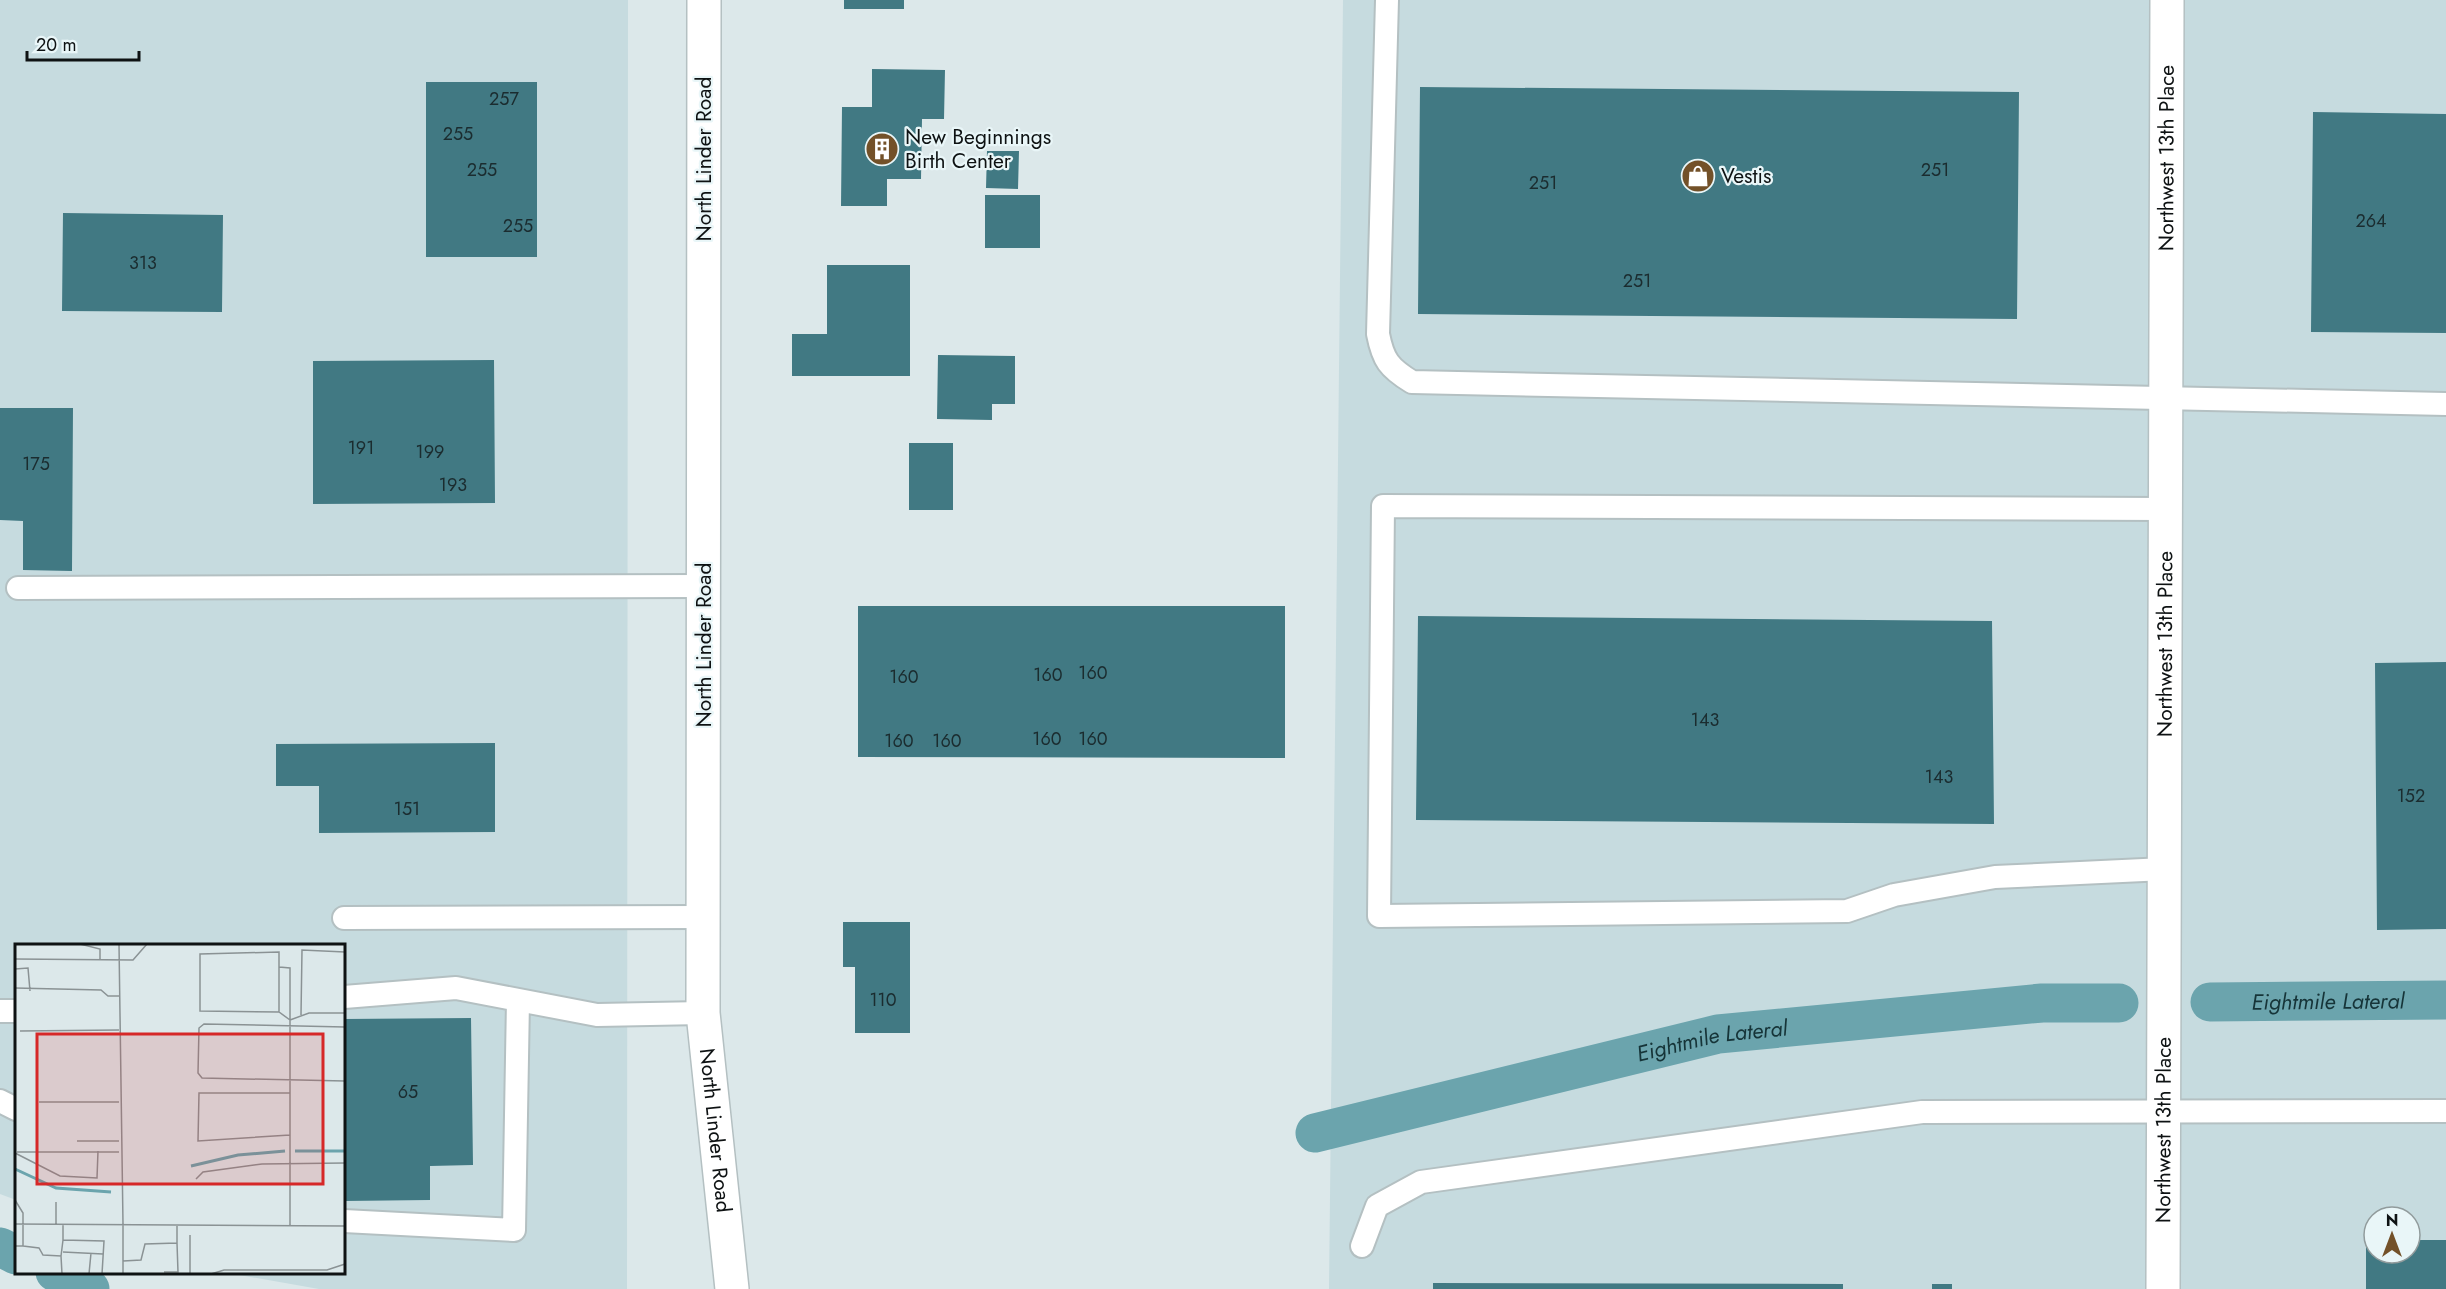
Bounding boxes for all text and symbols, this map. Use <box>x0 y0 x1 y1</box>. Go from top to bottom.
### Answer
scale bar <box>27 24 140 62</box>
text: 20 m <box>36 32 76 58</box>
street label: Northwest 13th Place <box>2151 65 2182 251</box>
street label: North Linder Road <box>689 77 719 241</box>
house number: 257 <box>489 86 519 112</box>
house number: 255 <box>443 121 473 147</box>
place label: New Beginnings Birth Center <box>905 122 1051 176</box>
building icon: New Beginnings Birth Center <box>864 131 900 167</box>
house number: 255 <box>467 157 497 183</box>
house number: 251 <box>1921 157 1949 183</box>
shop icon: Vestis <box>1680 158 1716 194</box>
place label: Vestis <box>1721 161 1771 191</box>
house number: 251 <box>1529 170 1557 196</box>
house number: 264 <box>2355 208 2387 234</box>
house number: 255 <box>503 213 533 239</box>
house number: 313 <box>129 250 157 276</box>
house number: 251 <box>1623 268 1651 294</box>
house number: 191 <box>348 435 374 461</box>
house number: 199 <box>416 439 444 465</box>
house number: 175 <box>22 451 50 477</box>
house number: 193 <box>439 472 467 498</box>
street label: Northwest 13th Place <box>2150 551 2180 737</box>
street label: North Linder Road <box>689 563 719 727</box>
house number: 160 <box>1078 660 1108 686</box>
house number: 160 <box>1033 662 1063 688</box>
house number: 160 <box>889 664 919 690</box>
house number: 143 <box>1691 707 1719 733</box>
house number: 160 <box>1032 726 1062 752</box>
house number: 160 <box>1078 726 1108 752</box>
house number: 160 <box>884 728 914 754</box>
house number: 160 <box>932 728 962 754</box>
house number: 143 <box>1925 764 1953 790</box>
house number: 152 <box>2397 783 2425 809</box>
house number: 151 <box>394 796 420 822</box>
inset map <box>15 944 345 1274</box>
water label: Eightmile Lateral <box>2251 984 2406 1018</box>
house number: 110 <box>870 987 897 1013</box>
water label: Eightmile Lateral <box>1633 1011 1790 1069</box>
street label: Northwest 13th Place <box>2148 1037 2179 1223</box>
street label: North Linder Road <box>692 1047 739 1214</box>
house number: 65 <box>398 1079 418 1105</box>
north arrow <box>2362 1205 2422 1265</box>
text: N <box>2386 1209 2398 1232</box>

